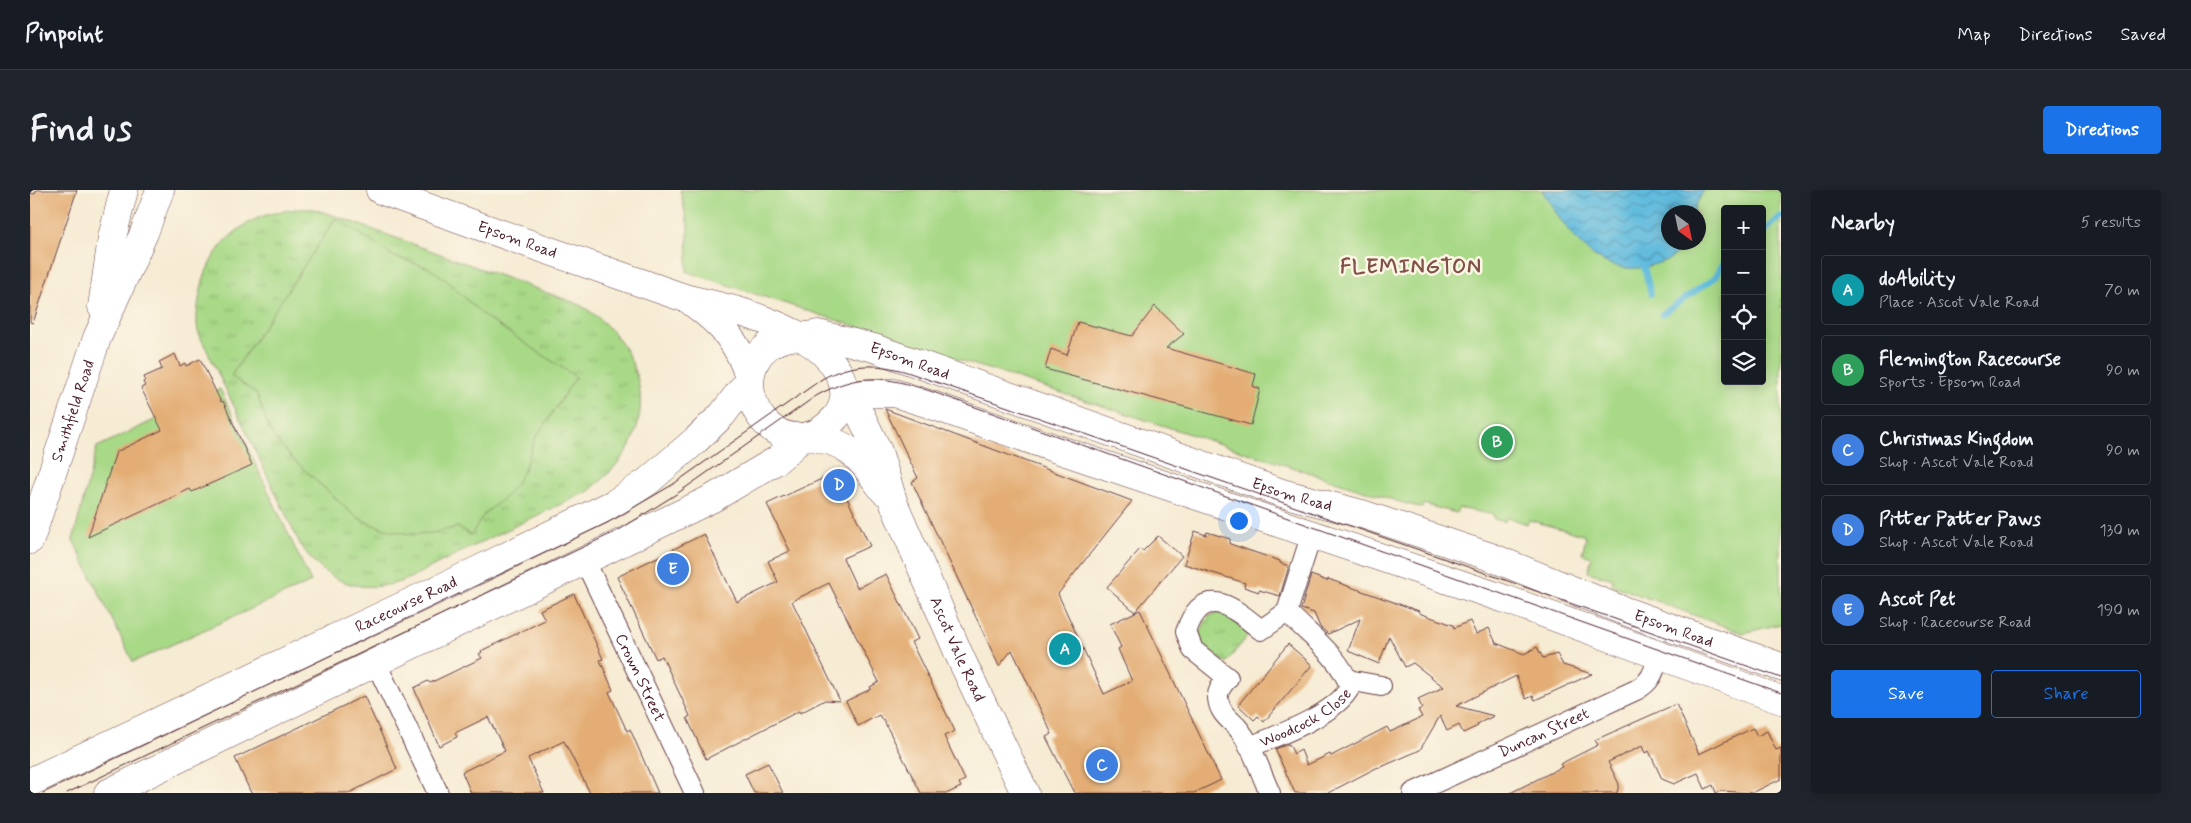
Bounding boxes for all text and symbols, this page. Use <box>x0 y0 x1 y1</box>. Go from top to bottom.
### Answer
text: Pinpoint <box>25 19 103 50</box>
text: Map <box>1958 23 1991 47</box>
text: Directions <box>2019 23 2093 47</box>
text: Saved <box>2121 23 2166 47</box>
button: Directions <box>2043 106 2161 154</box>
text: Find us <box>30 107 132 153</box>
north arrow <box>1661 205 1706 250</box>
map controls <box>1721 205 1766 385</box>
button: + <box>1721 205 1766 250</box>
text: Nearby <box>1831 209 1895 237</box>
text: 5 results <box>2081 212 2141 233</box>
street label: Epsom Road <box>475 216 560 263</box>
button: − <box>1721 250 1766 295</box>
district label: FLEMINGTON <box>1340 253 1482 281</box>
text: doAbility <box>1879 267 1955 292</box>
text: A <box>1843 280 1853 301</box>
text: 70 m <box>2104 280 2140 301</box>
text: Place · Ascot Vale Road <box>1879 292 2039 313</box>
button: locate <box>1721 295 1766 340</box>
street label: Epsom Road <box>867 337 952 385</box>
button: layers <box>1721 340 1766 385</box>
text: Flemington Racecourse <box>1879 347 2061 372</box>
street label: Smithfield Road <box>46 357 100 465</box>
text: B <box>1843 360 1853 381</box>
text: 90 m <box>2106 360 2140 381</box>
text: Sports · Epsom Road <box>1879 372 2021 393</box>
pin: B <box>1481 423 1513 461</box>
text: Christmas Kingdom <box>1879 427 2034 452</box>
text: C <box>1842 440 1854 461</box>
text: 90 m <box>2106 440 2140 461</box>
text: Shop · Ascot Vale Road <box>1879 452 2033 473</box>
pin: D <box>823 466 855 504</box>
street label: Epsom Road <box>1249 473 1334 516</box>
text: Pitter Patter Paws <box>1879 507 2041 532</box>
your location <box>1226 508 1252 534</box>
text: D <box>1842 520 1854 541</box>
text: 130 m <box>2099 520 2140 541</box>
text: Shop · Ascot Vale Road <box>1879 532 2033 553</box>
pin: E <box>657 550 689 588</box>
street label: Racecourse Road <box>352 571 461 637</box>
text: Ascot Pet <box>1879 587 1955 612</box>
street label: Ascot Vale Road <box>925 593 990 705</box>
text: E <box>1843 600 1853 621</box>
text: 190 m <box>2097 600 2140 621</box>
street label: Epsom Road <box>1631 605 1716 652</box>
text: Shop · Racecourse Road <box>1879 612 2031 633</box>
street label: Crown Street <box>610 630 670 725</box>
pin: A <box>1049 630 1081 668</box>
button: Save <box>1831 670 1981 718</box>
button: Share <box>1991 670 2141 718</box>
street label: Woodcock Close <box>1257 684 1357 752</box>
street label: Duncan Street <box>1495 703 1592 763</box>
pin: C <box>1086 746 1118 784</box>

